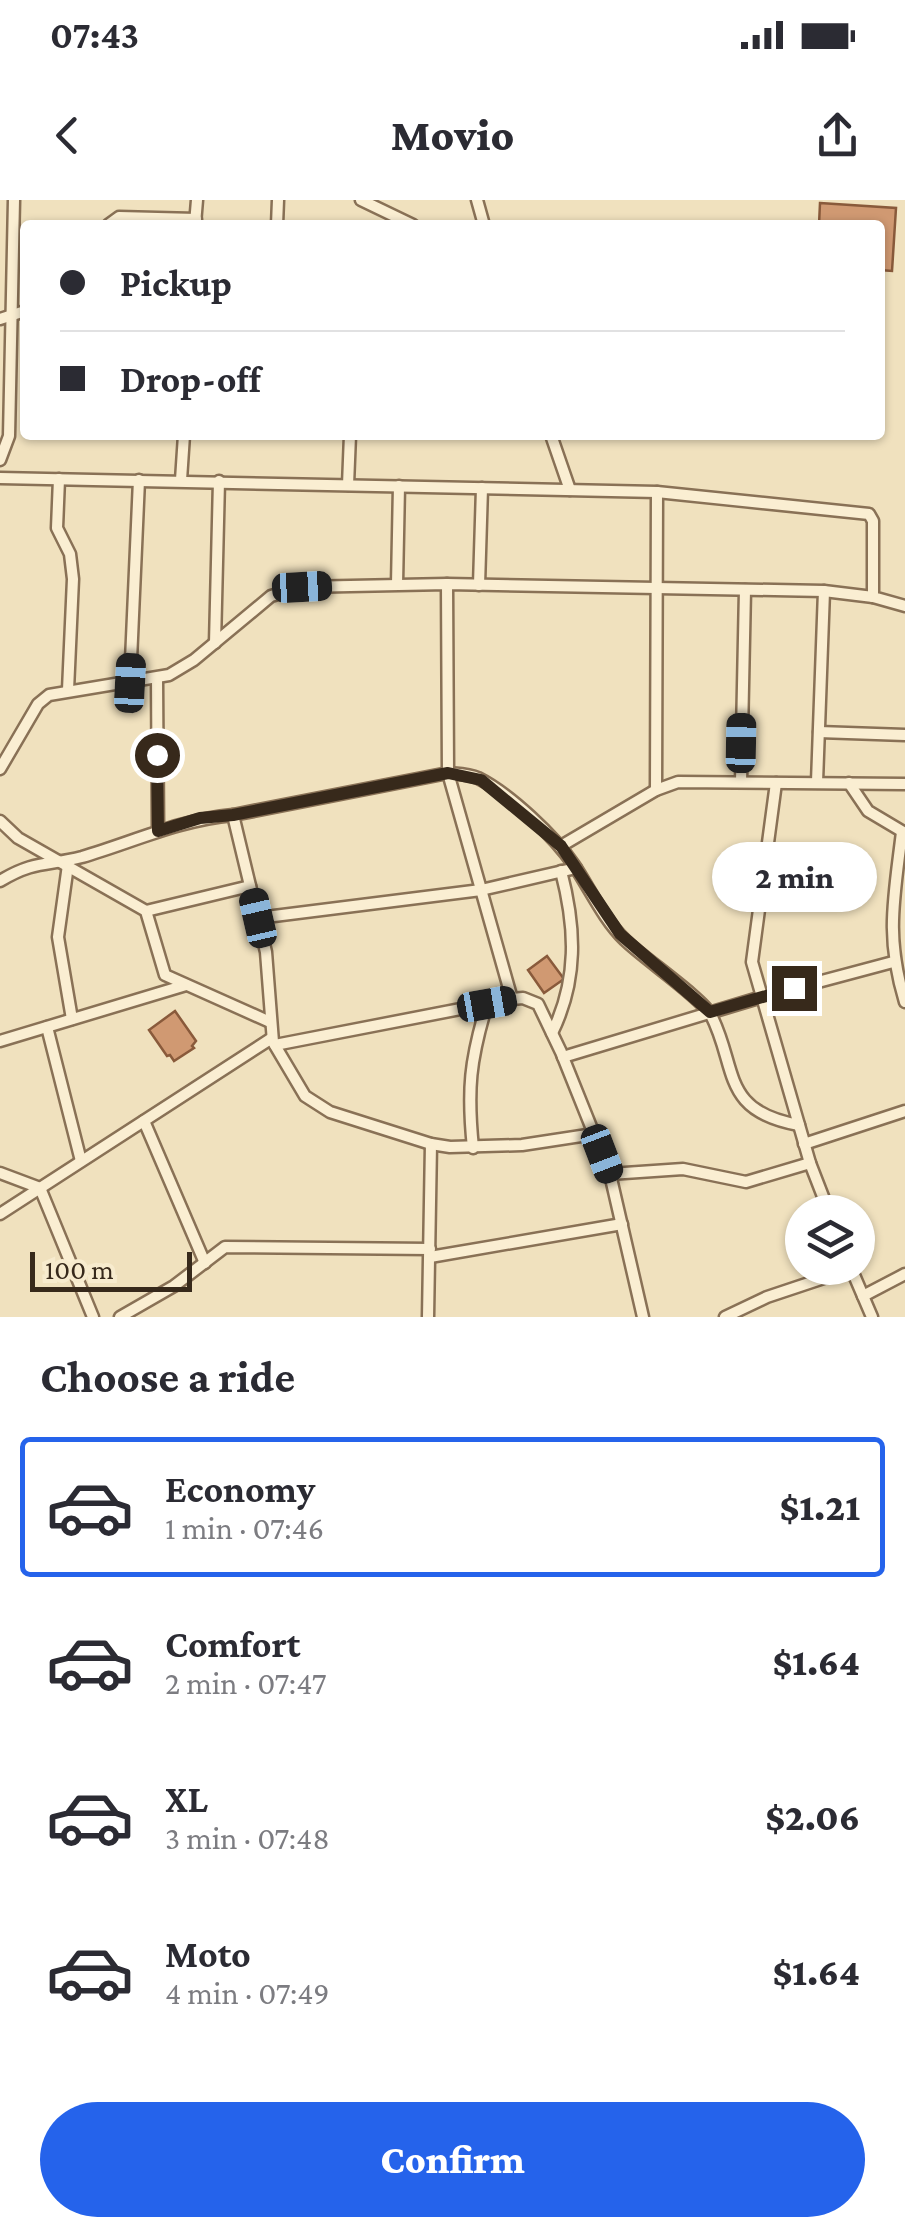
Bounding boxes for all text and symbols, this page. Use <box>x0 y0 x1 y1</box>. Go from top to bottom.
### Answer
text: 07:43 <box>50 14 139 56</box>
icon: back <box>40 108 95 163</box>
icon: share <box>810 108 865 163</box>
text: Movio <box>391 110 514 160</box>
text: Pickup <box>120 262 232 304</box>
text: Drop-off <box>120 358 261 400</box>
car <box>271 570 333 604</box>
car <box>113 652 147 714</box>
car <box>725 713 757 773</box>
route start <box>135 733 180 778</box>
callout: 2 min <box>712 843 876 913</box>
text: 2 min <box>755 859 834 895</box>
car <box>237 885 279 951</box>
route end <box>772 966 817 1011</box>
car <box>455 984 519 1024</box>
car <box>577 1121 627 1187</box>
map controls <box>785 1195 875 1285</box>
button: layers <box>785 1195 875 1285</box>
scale bar <box>30 1247 192 1292</box>
text: 100 m <box>45 1254 114 1285</box>
text: Choose a ride <box>40 1352 295 1402</box>
icon: car <box>45 1462 135 1552</box>
text: Economy <box>165 1468 315 1510</box>
text: $1.21 <box>780 1486 860 1528</box>
text: 1 min · 07:46 <box>165 1510 324 1546</box>
icon: car <box>45 1617 135 1707</box>
text: Comfort <box>165 1623 301 1665</box>
text: $1.64 <box>772 1641 860 1683</box>
text: 2 min · 07:47 <box>165 1665 326 1701</box>
icon: car <box>45 1772 135 1862</box>
text: XL <box>165 1778 208 1820</box>
text: $2.06 <box>765 1796 860 1838</box>
text: 3 min · 07:48 <box>165 1820 330 1856</box>
icon: car <box>45 1927 135 2017</box>
text: Moto <box>165 1933 251 1975</box>
text: $1.64 <box>772 1951 860 1993</box>
text: 4 min · 07:49 <box>165 1975 330 2011</box>
button: Confirm <box>40 2102 865 2217</box>

